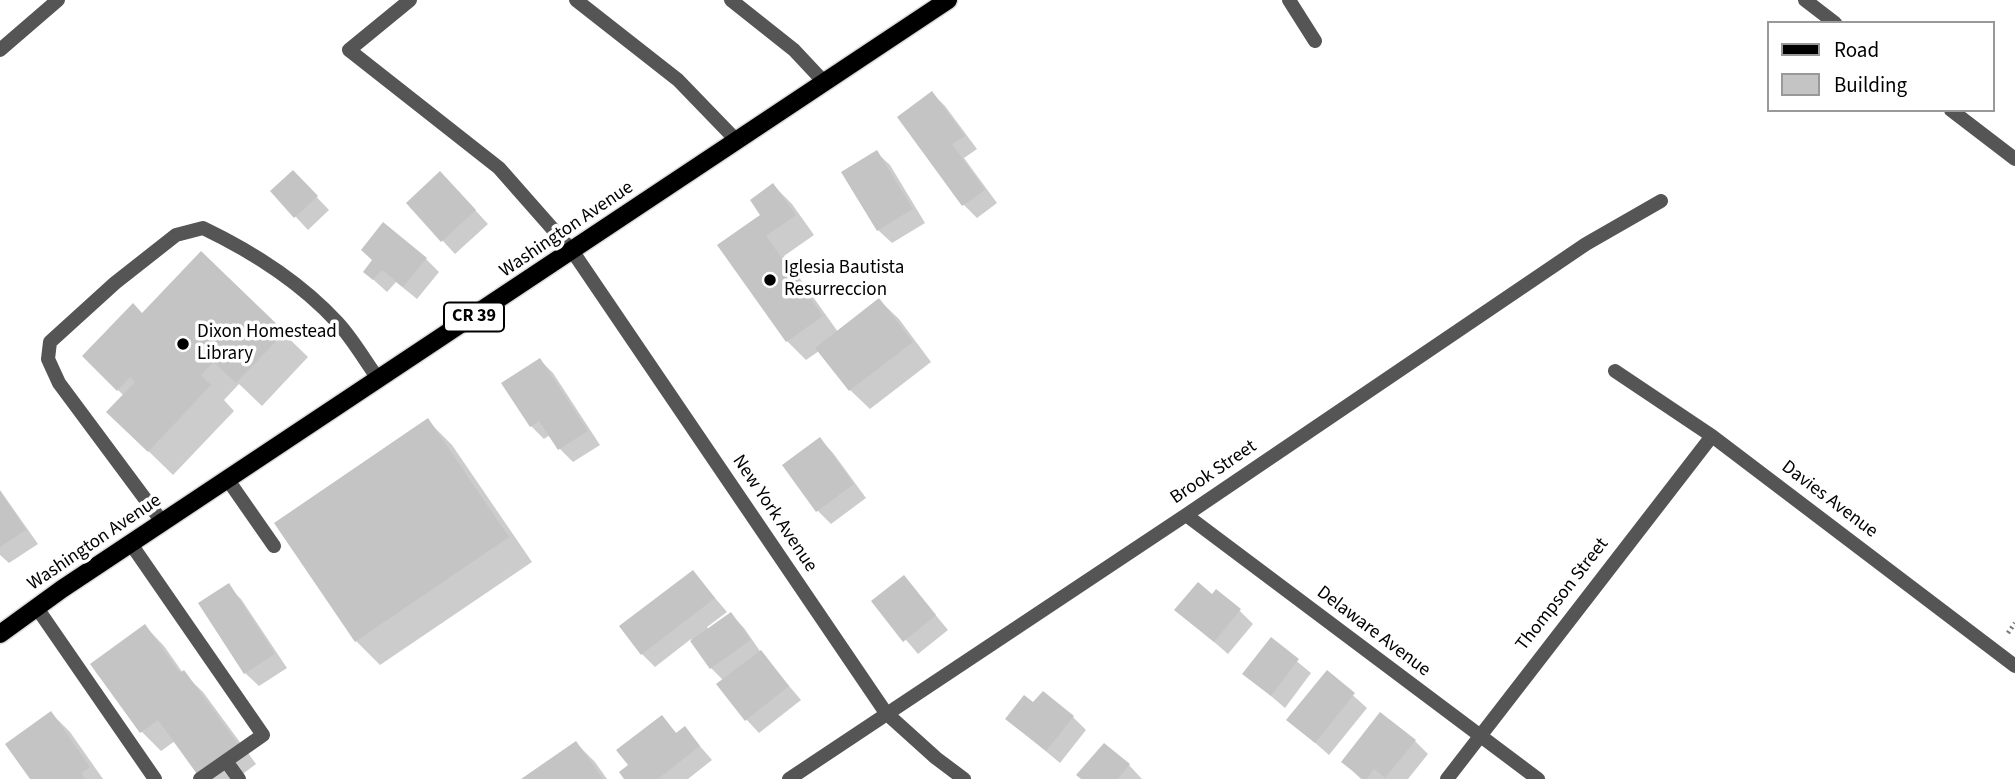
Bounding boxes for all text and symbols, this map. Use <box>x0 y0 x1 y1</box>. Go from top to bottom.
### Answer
legend <box>1766 21 1994 112</box>
text: Road <box>1834 35 1879 65</box>
text: Building <box>1834 70 1907 100</box>
street label: Washington Avenue <box>496 177 638 283</box>
place label: Iglesia Bautista Resurreccion <box>784 258 904 302</box>
marker: Iglesia Bautista Resurreccion <box>762 272 778 288</box>
road number: CR 39 <box>444 302 504 332</box>
place label: Dixon Homestead Library <box>197 322 337 366</box>
marker: Dixon Homestead Library <box>175 336 191 352</box>
street label: Brook Street <box>1167 436 1261 510</box>
street label: New York Avenue <box>726 451 822 577</box>
street label: Davies Avenue <box>1776 456 1882 544</box>
street label: Washington Avenue <box>24 490 166 596</box>
street label: Thompson Street <box>1512 534 1614 656</box>
street label: Delaware Avenue <box>1312 582 1434 682</box>

